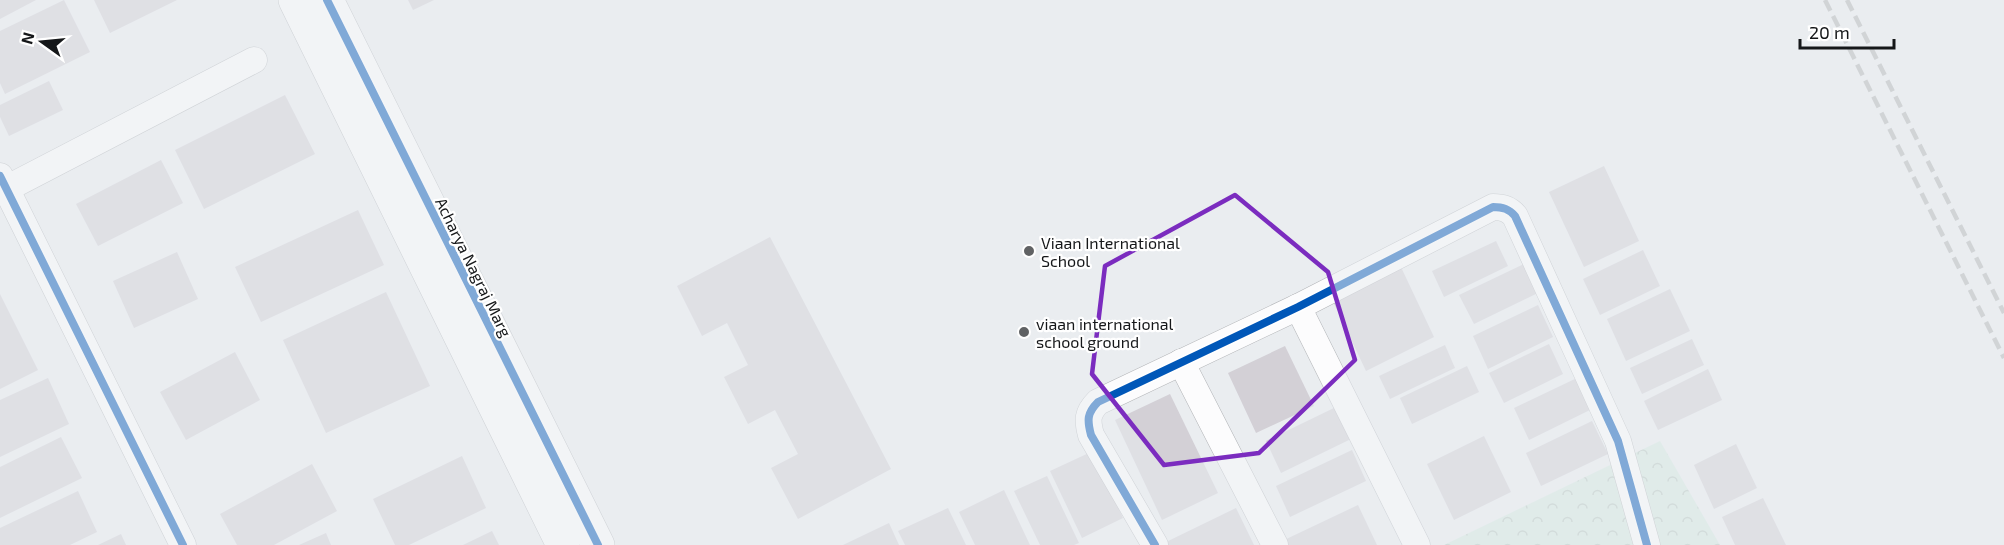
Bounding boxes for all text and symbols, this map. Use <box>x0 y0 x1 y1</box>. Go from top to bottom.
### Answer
north arrow <box>12 12 72 72</box>
scale bar <box>1800 12 1894 50</box>
text: 20 m <box>1809 21 1850 43</box>
text: N <box>16 30 38 46</box>
street label: Acharya Nagraj Marg <box>431 194 516 340</box>
place label: Viaan International School <box>1041 233 1180 270</box>
marker: Viaan International School <box>1022 244 1036 258</box>
place label: viaan international school ground <box>1036 314 1174 351</box>
marker: viaan international school ground <box>1017 325 1031 339</box>

